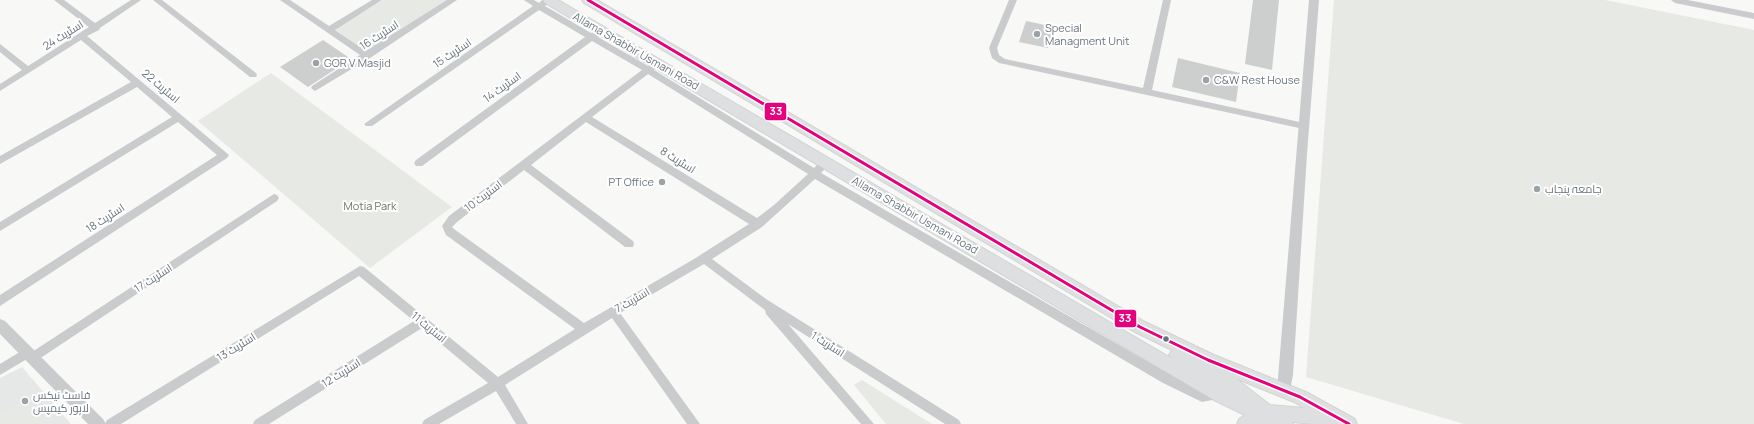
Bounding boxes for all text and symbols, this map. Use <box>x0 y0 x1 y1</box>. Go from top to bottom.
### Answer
street label: Allama Shabbir Usmani Road <box>570 8 702 93</box>
street label: اسٹریٹ 24 <box>40 16 86 53</box>
street label: اسٹریٹ 16 <box>356 16 401 53</box>
place label: Special Managment Unit <box>1045 20 1129 48</box>
marker: Special Managment Unit <box>1032 29 1042 39</box>
street label: اسٹریٹ 15 <box>430 34 474 71</box>
place label: GOR V Masjid <box>324 55 391 70</box>
marker: GOR V Masjid <box>311 58 321 68</box>
street label: اسٹریٹ 22 <box>139 65 183 106</box>
street label: اسٹریٹ 14 <box>480 68 524 105</box>
place label: C&W Rest House <box>1214 72 1301 87</box>
marker: C&W Rest House <box>1201 75 1211 85</box>
line badge: 33 <box>764 102 787 121</box>
text: 33 <box>770 103 782 118</box>
street label: اسٹریٹ 8 <box>658 143 699 176</box>
street label: Allama Shabbir Usmani Road <box>849 172 981 257</box>
place label: PT Office <box>609 174 655 189</box>
street label: اسٹریٹ 10 <box>461 176 505 215</box>
marker: PT Office <box>657 177 667 187</box>
place label: جامعہ پنجاب <box>1545 181 1602 196</box>
marker: جامعہ پنجاب <box>1532 184 1542 194</box>
park label: Motia Park <box>344 198 397 213</box>
street label: اسٹریٹ 18 <box>82 199 127 236</box>
street label: اسٹریٹ 17 <box>131 260 175 295</box>
street label: اسٹریٹ 7 <box>611 284 652 316</box>
street label: اسٹریٹ 11 <box>409 308 450 345</box>
line badge: 33 <box>1114 309 1137 328</box>
text: 33 <box>1119 310 1131 325</box>
street label: اسٹریٹ 1 <box>809 327 848 360</box>
street label: اسٹریٹ 13 <box>213 329 258 364</box>
unlabelled marker <box>1161 334 1171 344</box>
street label: اسٹریٹ 12 <box>318 355 363 390</box>
place label: فاسٹ نیکس لاہور کیمپس <box>33 387 90 416</box>
marker: فاسٹ نیکس لاہور کیمپس <box>20 396 30 406</box>

